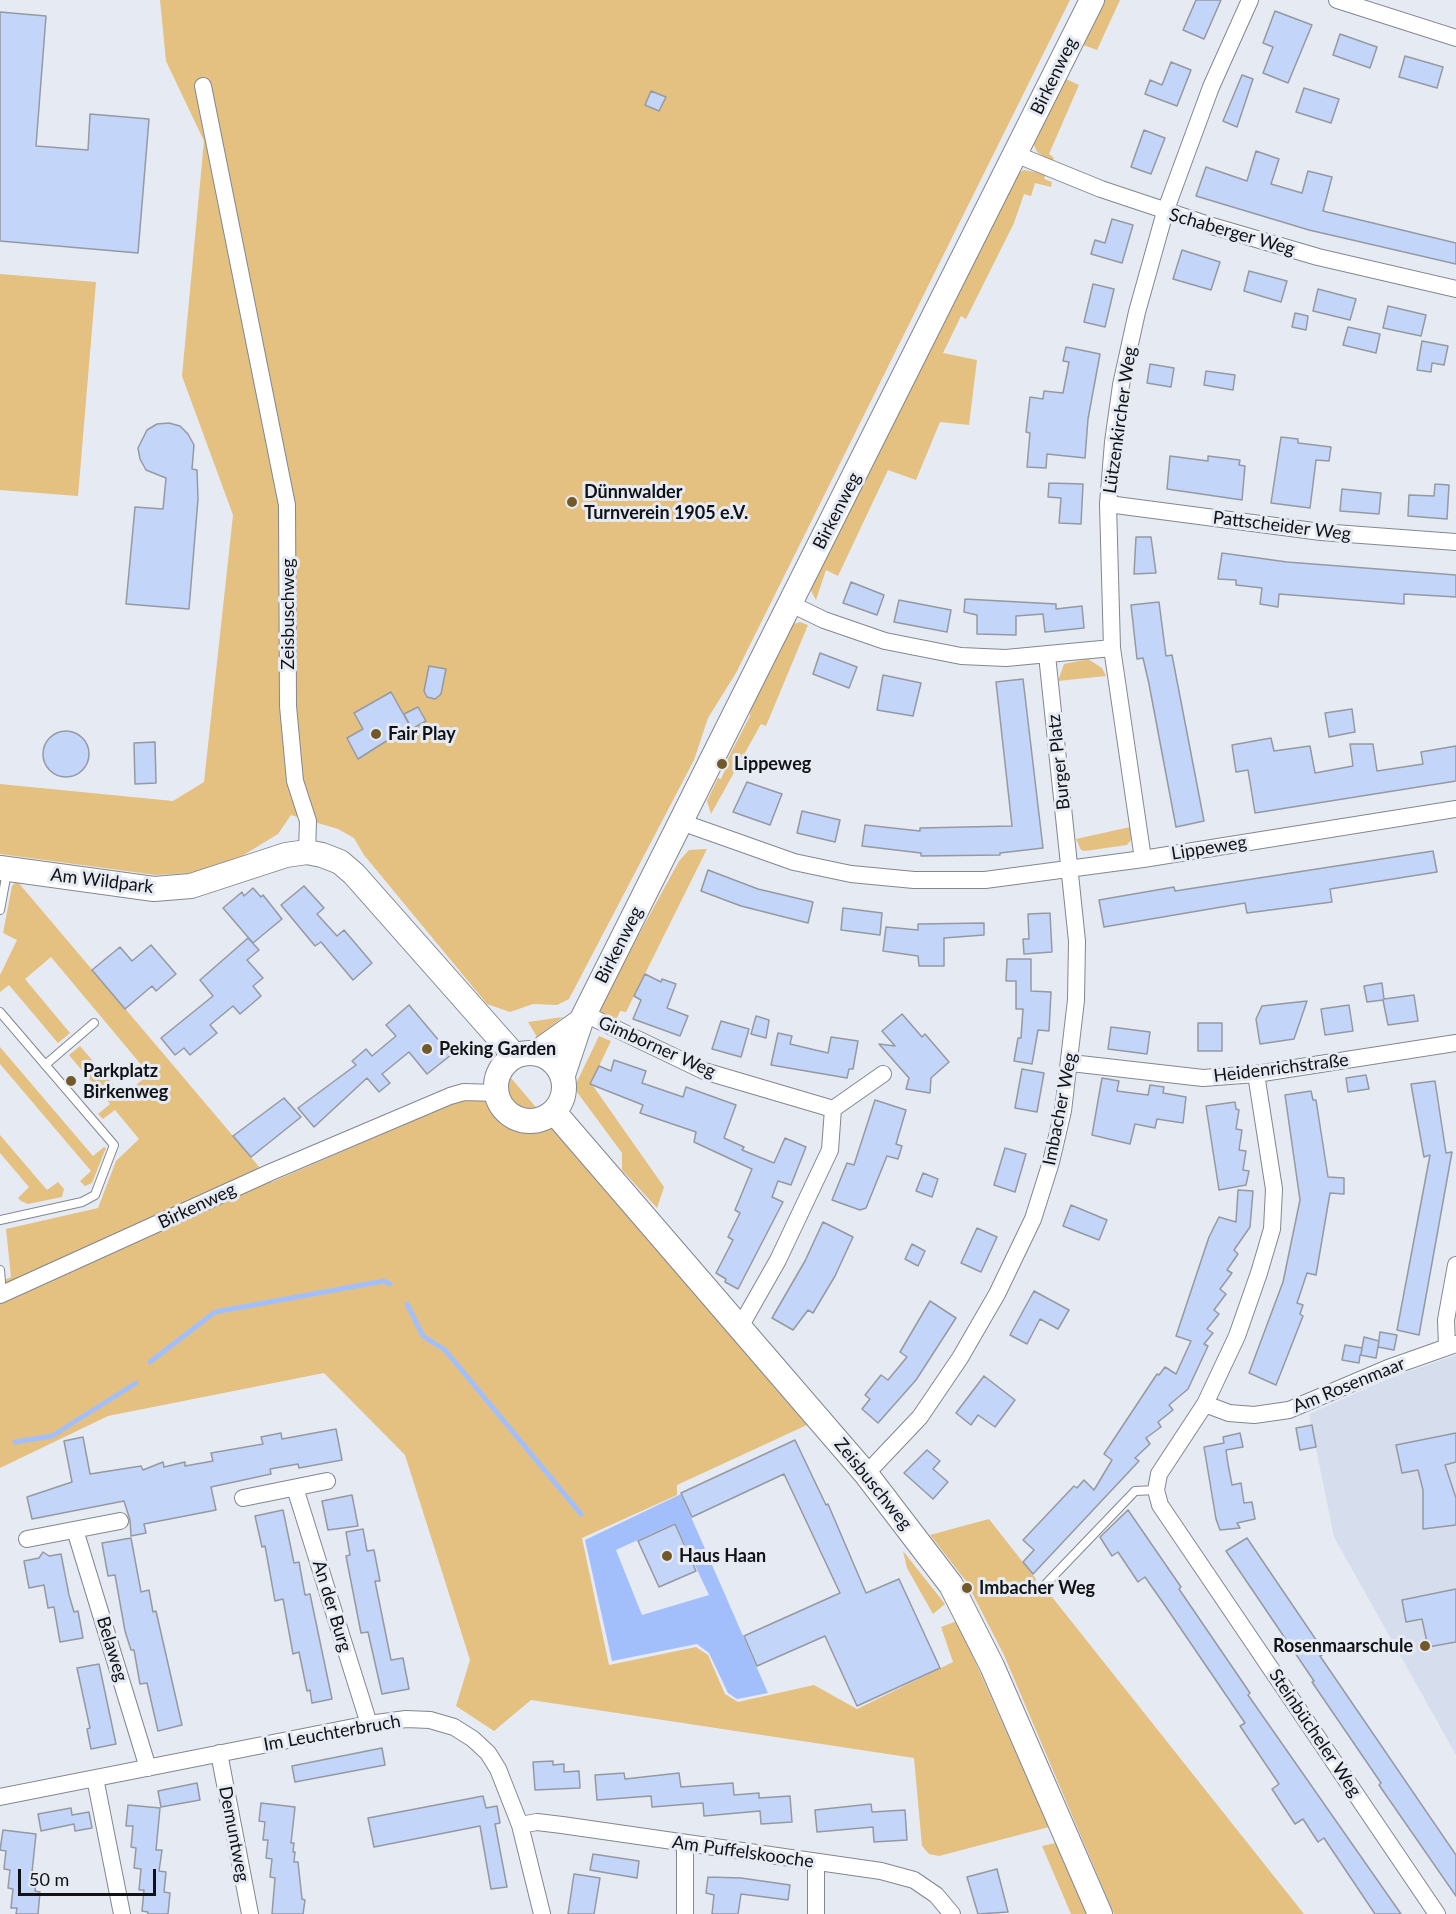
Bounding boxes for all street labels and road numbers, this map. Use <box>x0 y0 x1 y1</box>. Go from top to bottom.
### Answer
street label: Birkenweg <box>1026 34 1082 118</box>
street label: Schaberger Weg <box>1167 204 1297 260</box>
street label: Lützenkircher Weg <box>1099 345 1141 495</box>
street label: Birkenweg <box>808 469 866 553</box>
street label: Pattscheider Weg <box>1212 507 1352 545</box>
street label: Zeisbuschweg <box>277 558 299 670</box>
street label: Burger Platz <box>1043 713 1075 811</box>
street label: Lippeweg <box>1170 831 1248 865</box>
street label: Am Wildpark <box>49 864 155 898</box>
street label: Birkenweg <box>590 903 648 987</box>
street label: Gimborner Weg <box>595 1011 719 1083</box>
street label: Heidenrichstraße <box>1212 1049 1350 1087</box>
street label: Imbacher Weg <box>1038 1051 1082 1167</box>
street label: Birkenweg <box>155 1179 239 1233</box>
street label: Am Rosenmaar <box>1290 1353 1408 1417</box>
street label: Zeisbuschweg <box>830 1434 916 1534</box>
street label: An der Burg <box>308 1558 356 1654</box>
street label: Belaweg <box>92 1614 132 1684</box>
street label: Steinbücheler Weg <box>1264 1665 1366 1801</box>
street label: Im Leuchterbruch <box>262 1710 402 1756</box>
street label: Demuntweg <box>214 1784 254 1884</box>
street label: Am Puffelskooche <box>671 1831 815 1873</box>

